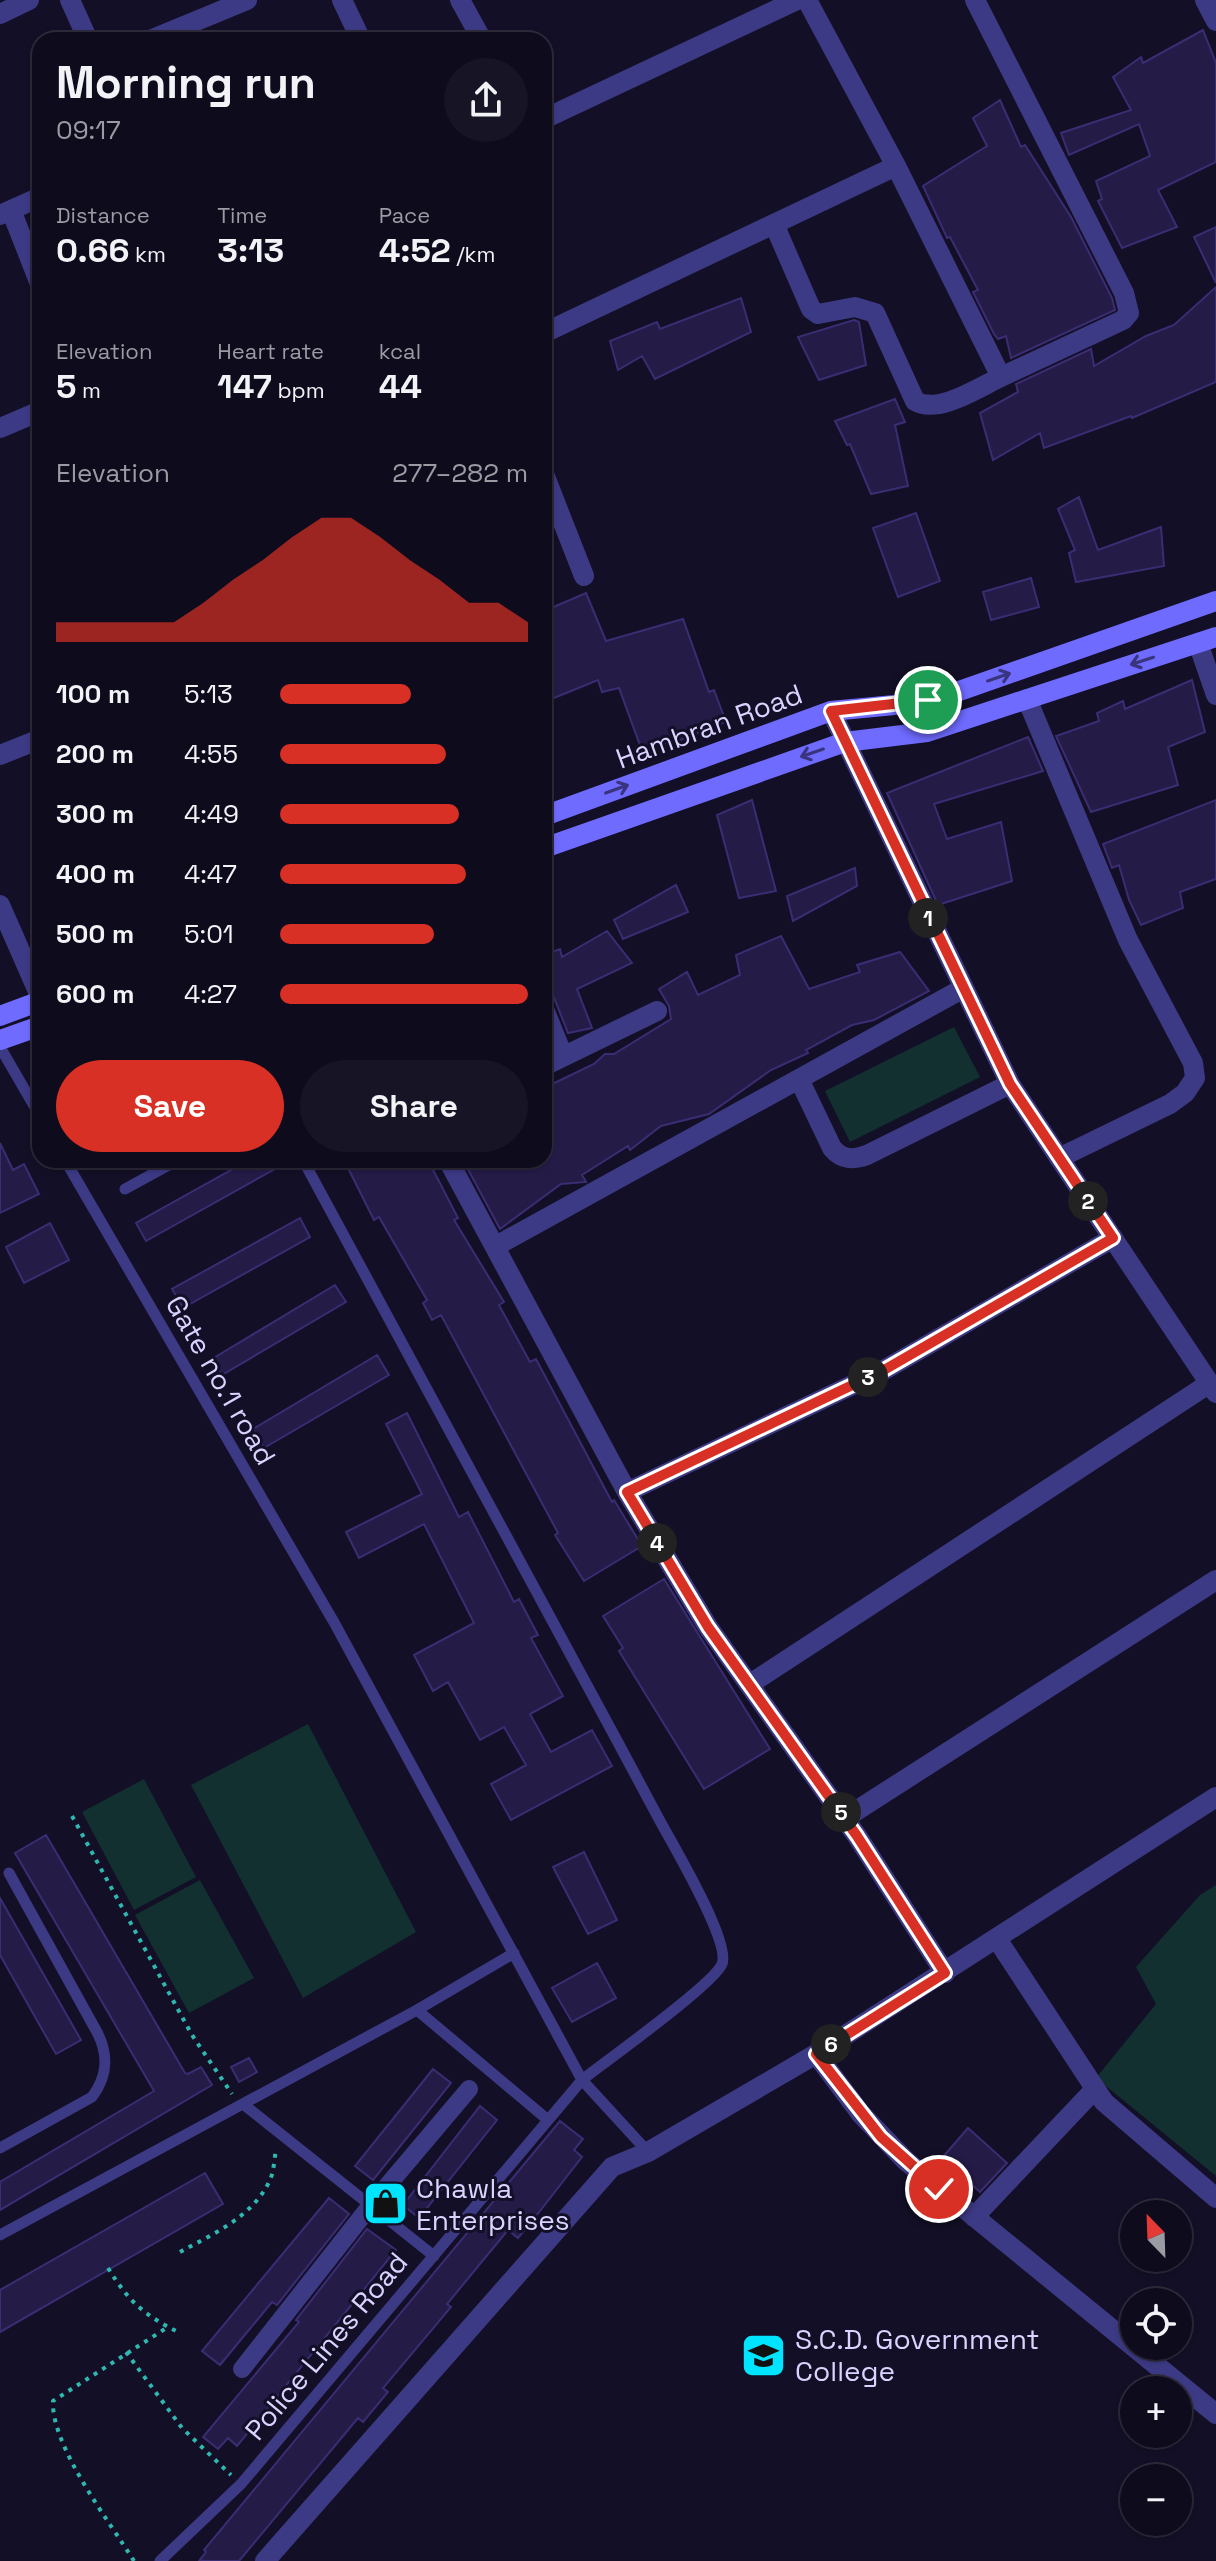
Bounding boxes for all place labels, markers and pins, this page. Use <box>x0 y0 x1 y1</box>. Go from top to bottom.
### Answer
pin <box>894 666 962 734</box>
pin: 1 <box>908 898 948 938</box>
pin: 2 <box>1068 1181 1108 1221</box>
pin: 3 <box>848 1357 888 1397</box>
pin: 4 <box>637 1523 677 1563</box>
pin: 5 <box>821 1792 861 1832</box>
pin: 6 <box>811 2024 851 2064</box>
pin <box>905 2155 973 2223</box>
place label: Chawla Enterprises <box>416 2170 570 2238</box>
shop icon: Chawla Enterprises <box>361 2180 409 2228</box>
place label: S.C.D. Government College <box>795 2321 1039 2389</box>
school or university icon: S.C.D. Government College <box>740 2331 788 2379</box>

